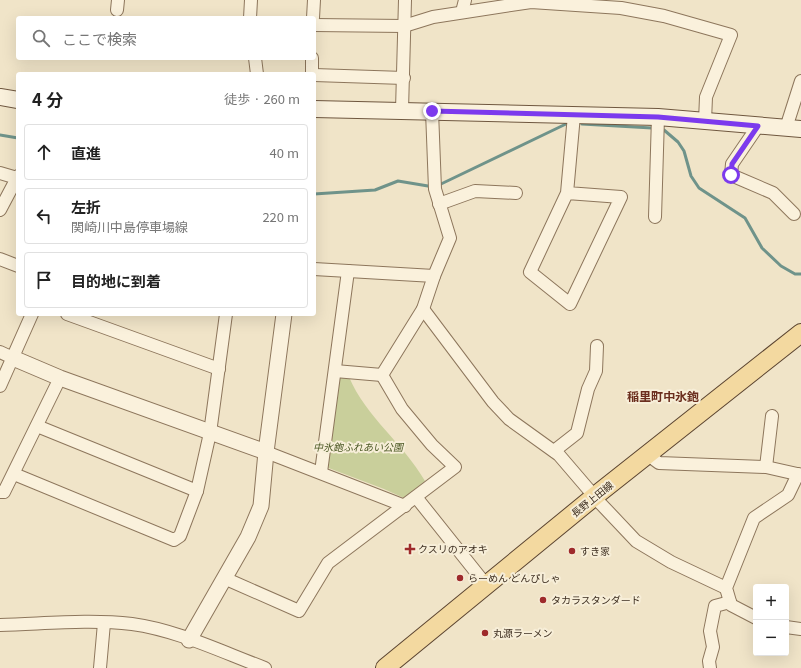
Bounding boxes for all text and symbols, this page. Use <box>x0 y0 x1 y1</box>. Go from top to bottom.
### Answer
search box <box>16 16 316 60</box>
icon: search <box>30 27 52 49</box>
text: ここで検索 <box>62 28 137 49</box>
text: 4 分 <box>32 86 63 111</box>
text: 徒歩 · 260 m <box>224 89 300 108</box>
route end <box>423 102 441 120</box>
icon: ahead <box>33 141 55 163</box>
text: 直進 <box>71 142 101 163</box>
text: 40 m <box>270 143 299 162</box>
route start <box>722 166 740 184</box>
text: 左折 <box>71 196 101 217</box>
icon: left <box>33 205 55 227</box>
text: 220 m <box>262 207 299 226</box>
text: 関崎川中島停車場線 <box>71 217 188 236</box>
icon: arrive <box>33 269 55 291</box>
text: 目的地に到着 <box>71 270 161 291</box>
district label: 稲里町中氷鉋 <box>627 387 699 404</box>
park label: 中氷鉋ふれあい公園 <box>313 439 405 454</box>
street label: 長野上田線 <box>568 477 616 520</box>
place label: クスリのアオキ <box>418 541 488 556</box>
place label: すき家 <box>580 543 610 558</box>
marker: クスリのアオキ <box>405 544 415 554</box>
marker: すき家 <box>567 546 577 556</box>
place label: らーめん どんぴしゃ <box>468 570 560 585</box>
marker: らーめん どんぴしゃ <box>455 573 465 583</box>
map controls <box>753 584 789 656</box>
button: + <box>753 584 789 620</box>
place label: タカラスタンダード <box>551 592 641 607</box>
marker: タカラスタンダード <box>538 595 548 605</box>
button: − <box>753 620 789 656</box>
place label: 丸源ラーメン <box>493 625 553 640</box>
marker: 丸源ラーメン <box>480 628 490 638</box>

